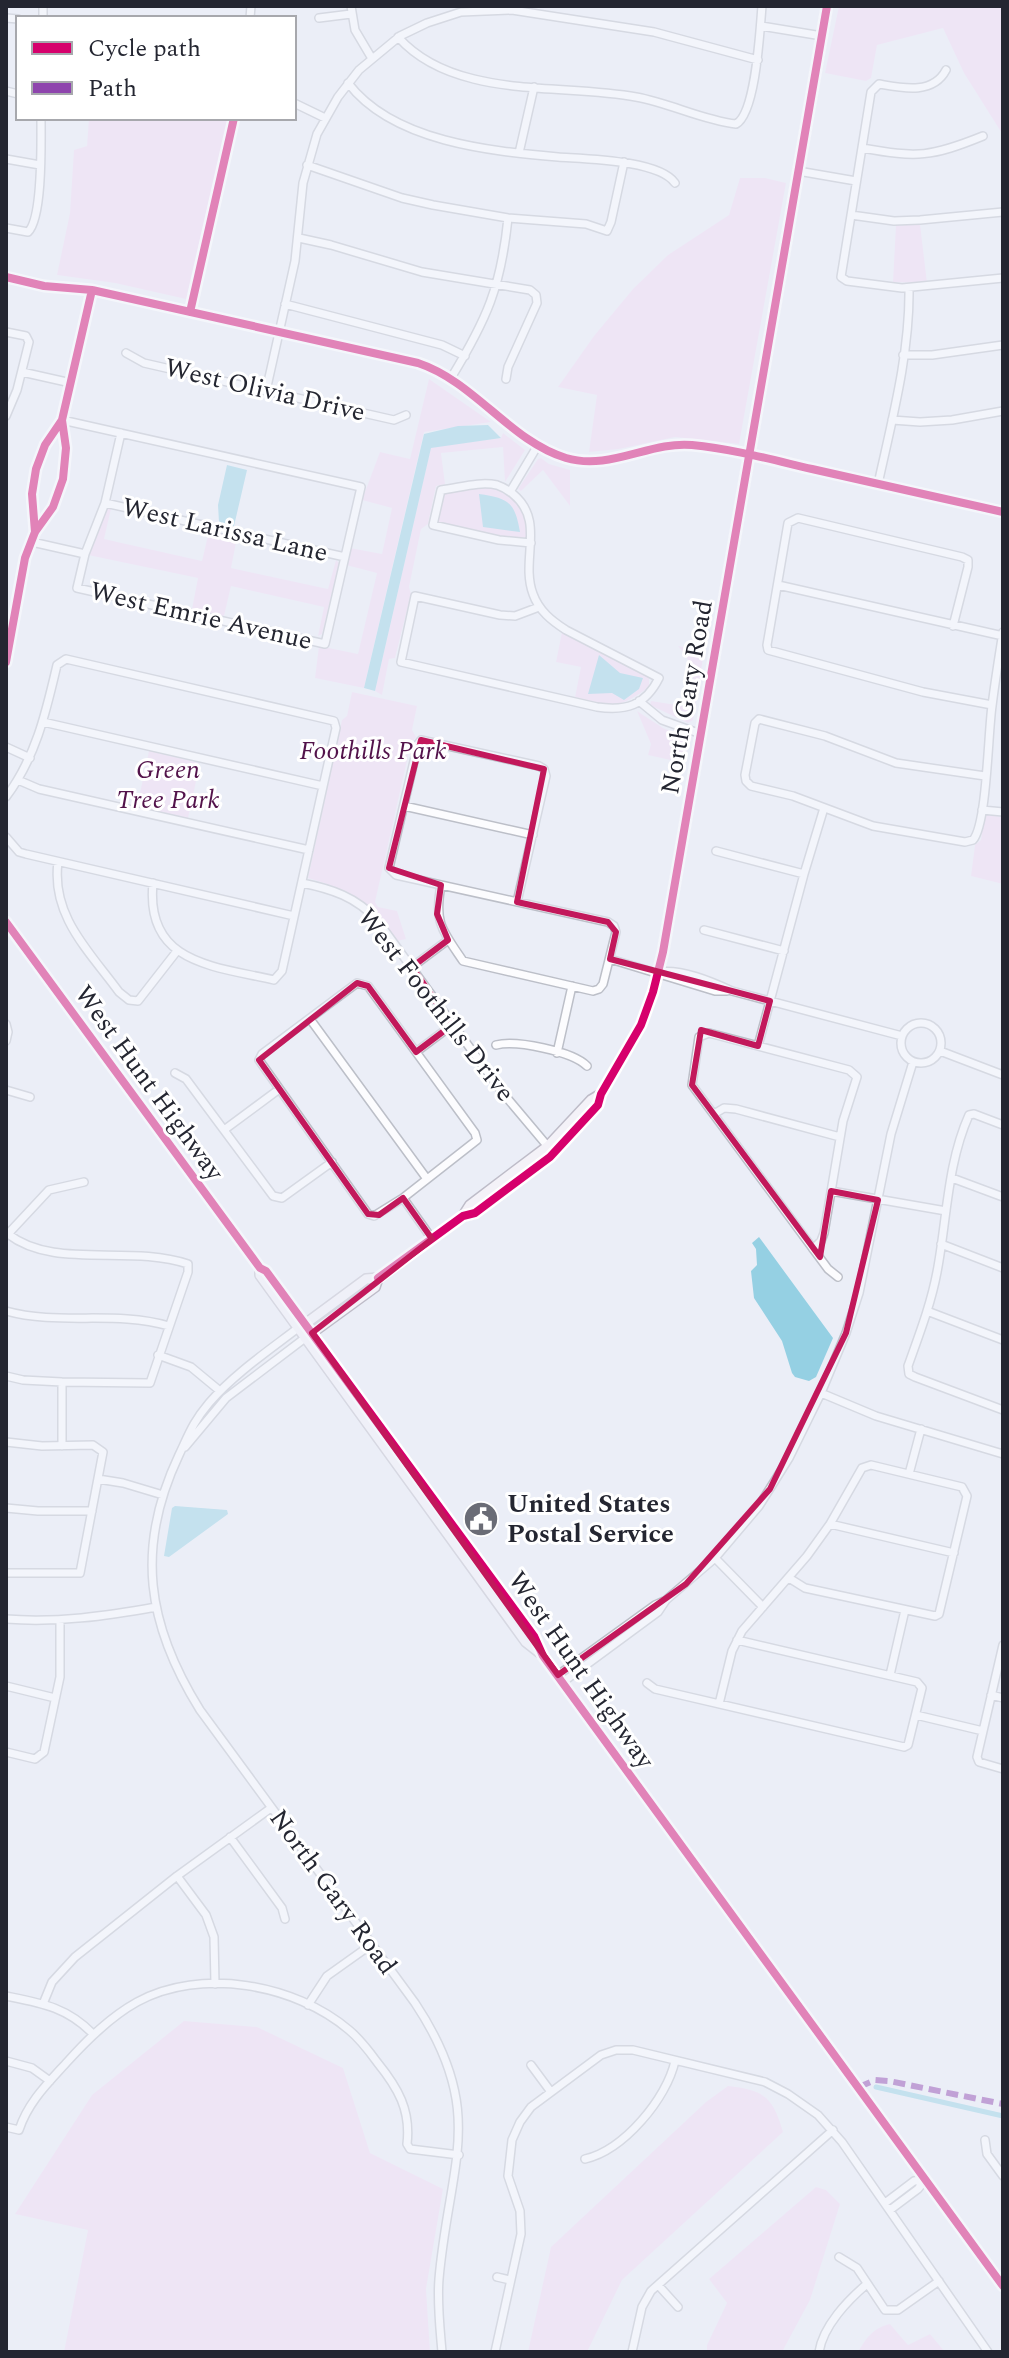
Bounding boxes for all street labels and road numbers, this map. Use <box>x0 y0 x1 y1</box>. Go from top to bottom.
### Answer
street label: West Olivia Drive <box>161 348 369 432</box>
street label: West Larissa Lane <box>118 487 332 573</box>
street label: West Emrie Avenue <box>86 571 316 661</box>
street label: North Gary Road <box>650 597 724 797</box>
street label: West Foothills Drive <box>347 899 525 1111</box>
street label: West Hunt Highway <box>64 977 235 1190</box>
street label: West Hunt Highway <box>498 1563 665 1778</box>
street label: North Gary Road <box>259 1801 407 1983</box>

